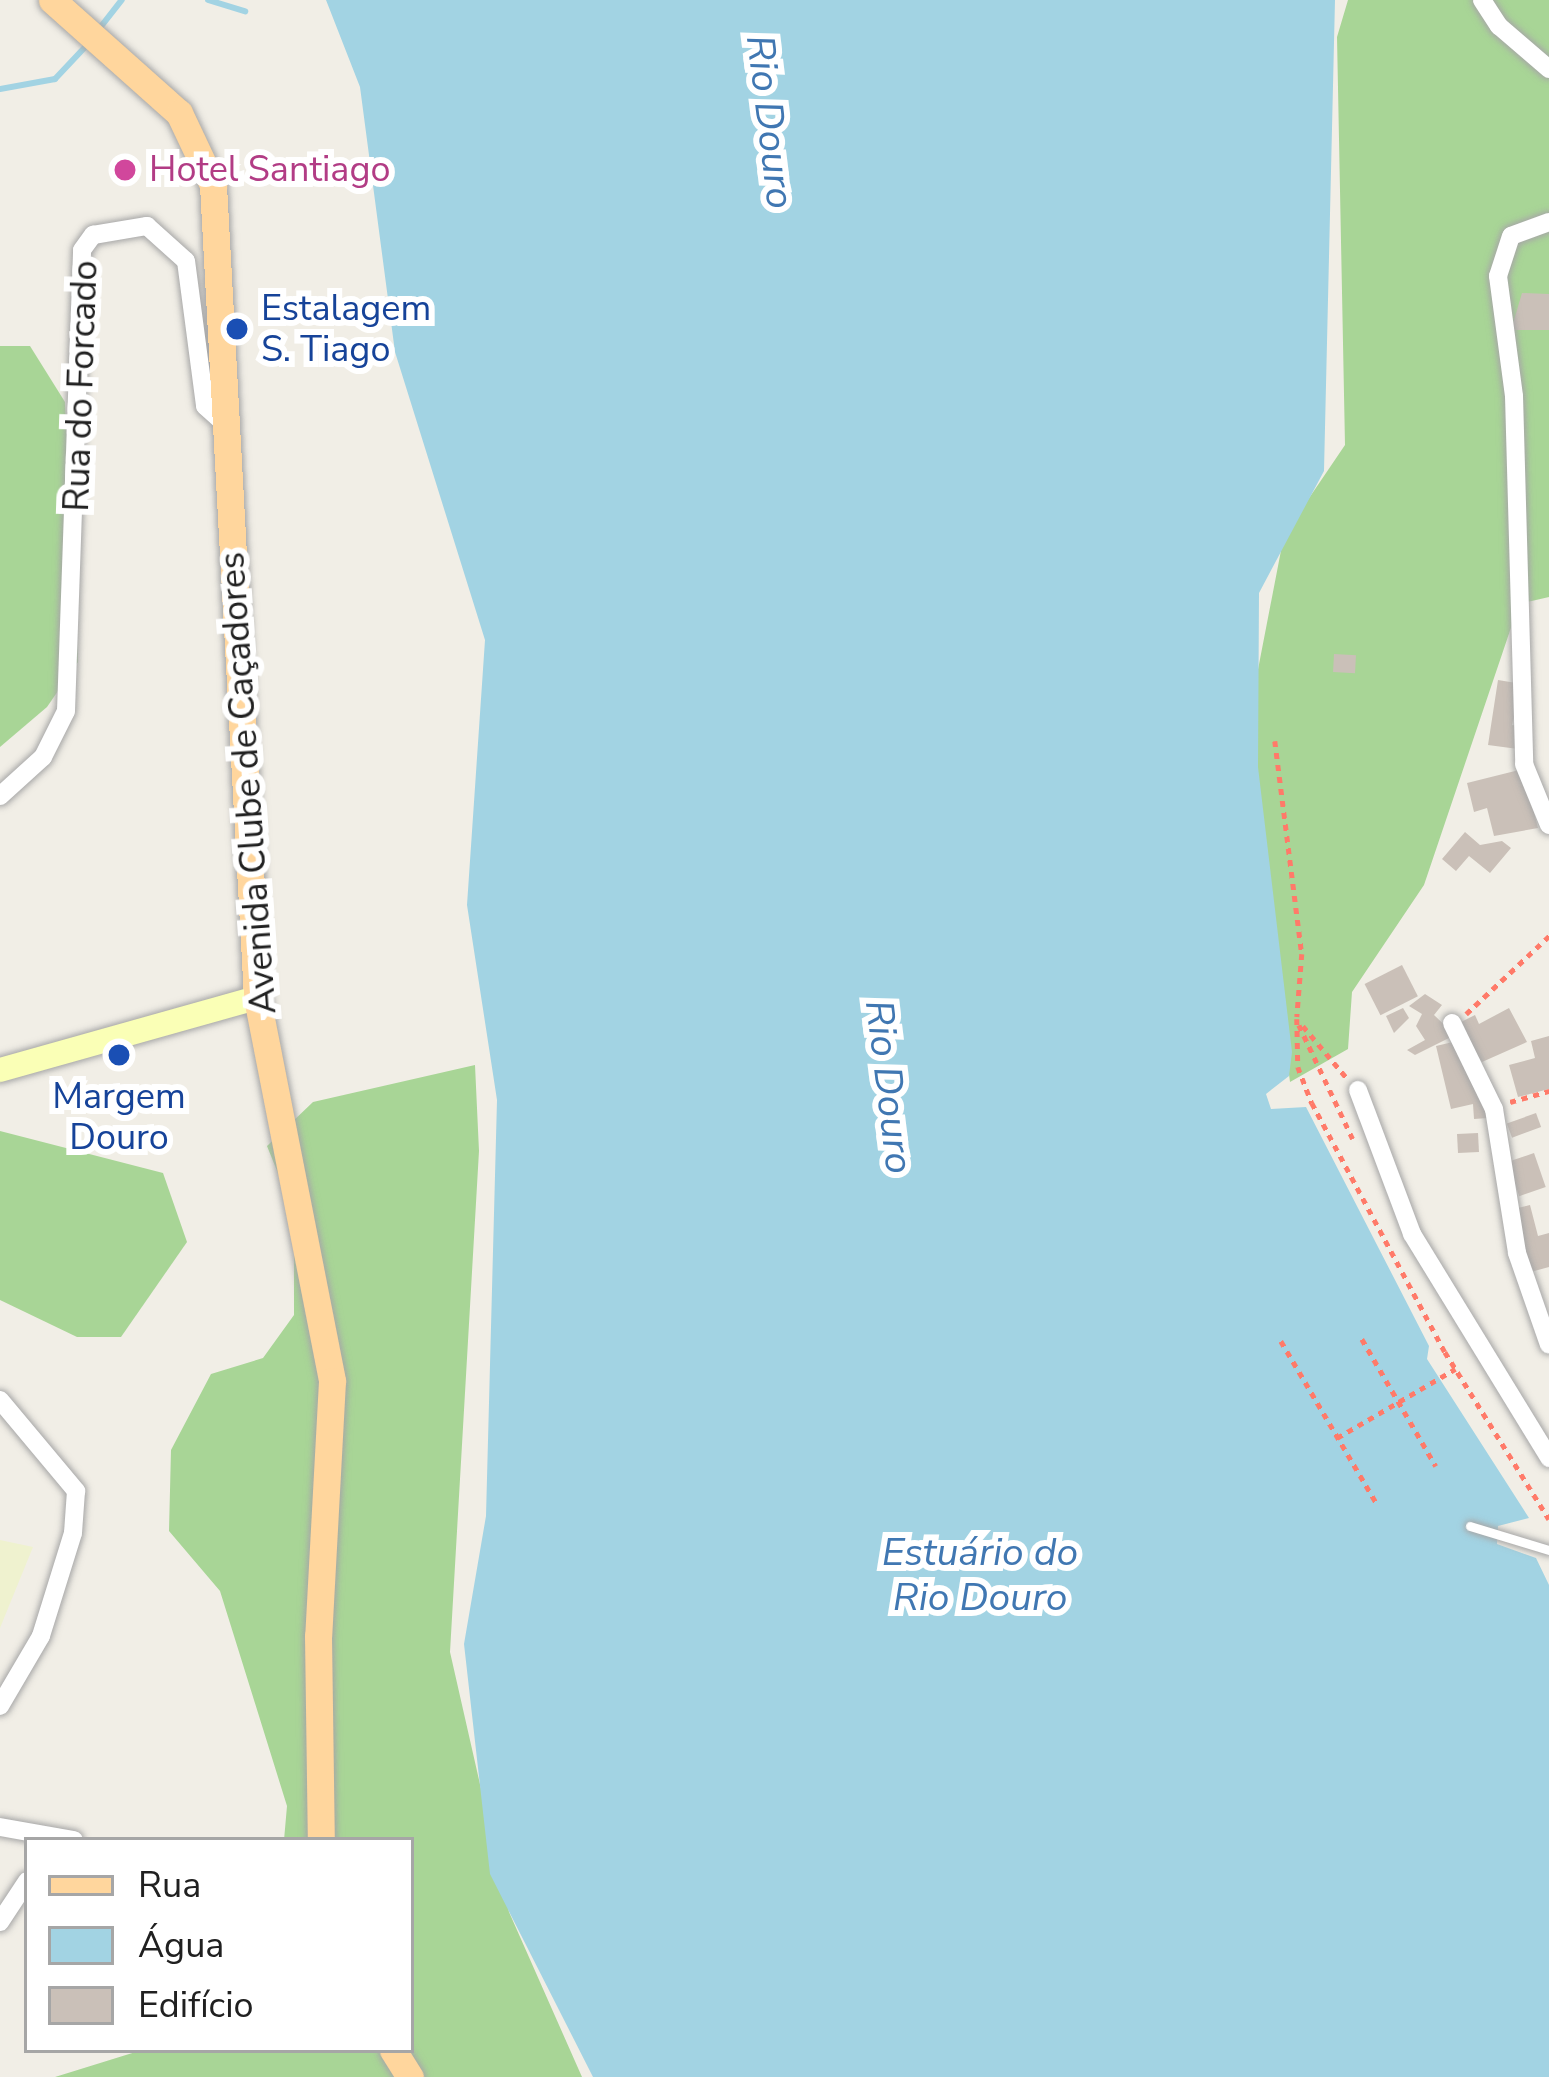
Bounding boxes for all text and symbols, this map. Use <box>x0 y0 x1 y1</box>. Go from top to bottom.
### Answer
water label: Rio Douro <box>735 32 803 212</box>
place label: Hotel Santiago <box>149 148 391 192</box>
marker: Hotel Santiago <box>112 157 138 183</box>
street label: Rua do Forcado <box>55 260 107 512</box>
place label: Estalagem S. Tiago <box>261 286 431 371</box>
marker: Estalagem S. Tiago <box>224 316 250 342</box>
street label: Avenida Clube de Caçadores <box>210 550 286 1016</box>
water label: Rio Douro <box>854 997 922 1177</box>
marker: Margem Douro <box>106 1042 132 1068</box>
place label: Margem Douro <box>52 1074 186 1159</box>
water label: Estuário do Rio Douro <box>882 1531 1078 1622</box>
legend <box>24 1837 414 2053</box>
text: Rua <box>138 1861 201 1910</box>
text: Água <box>138 1921 224 1970</box>
text: Edifício <box>138 1981 254 2030</box>

